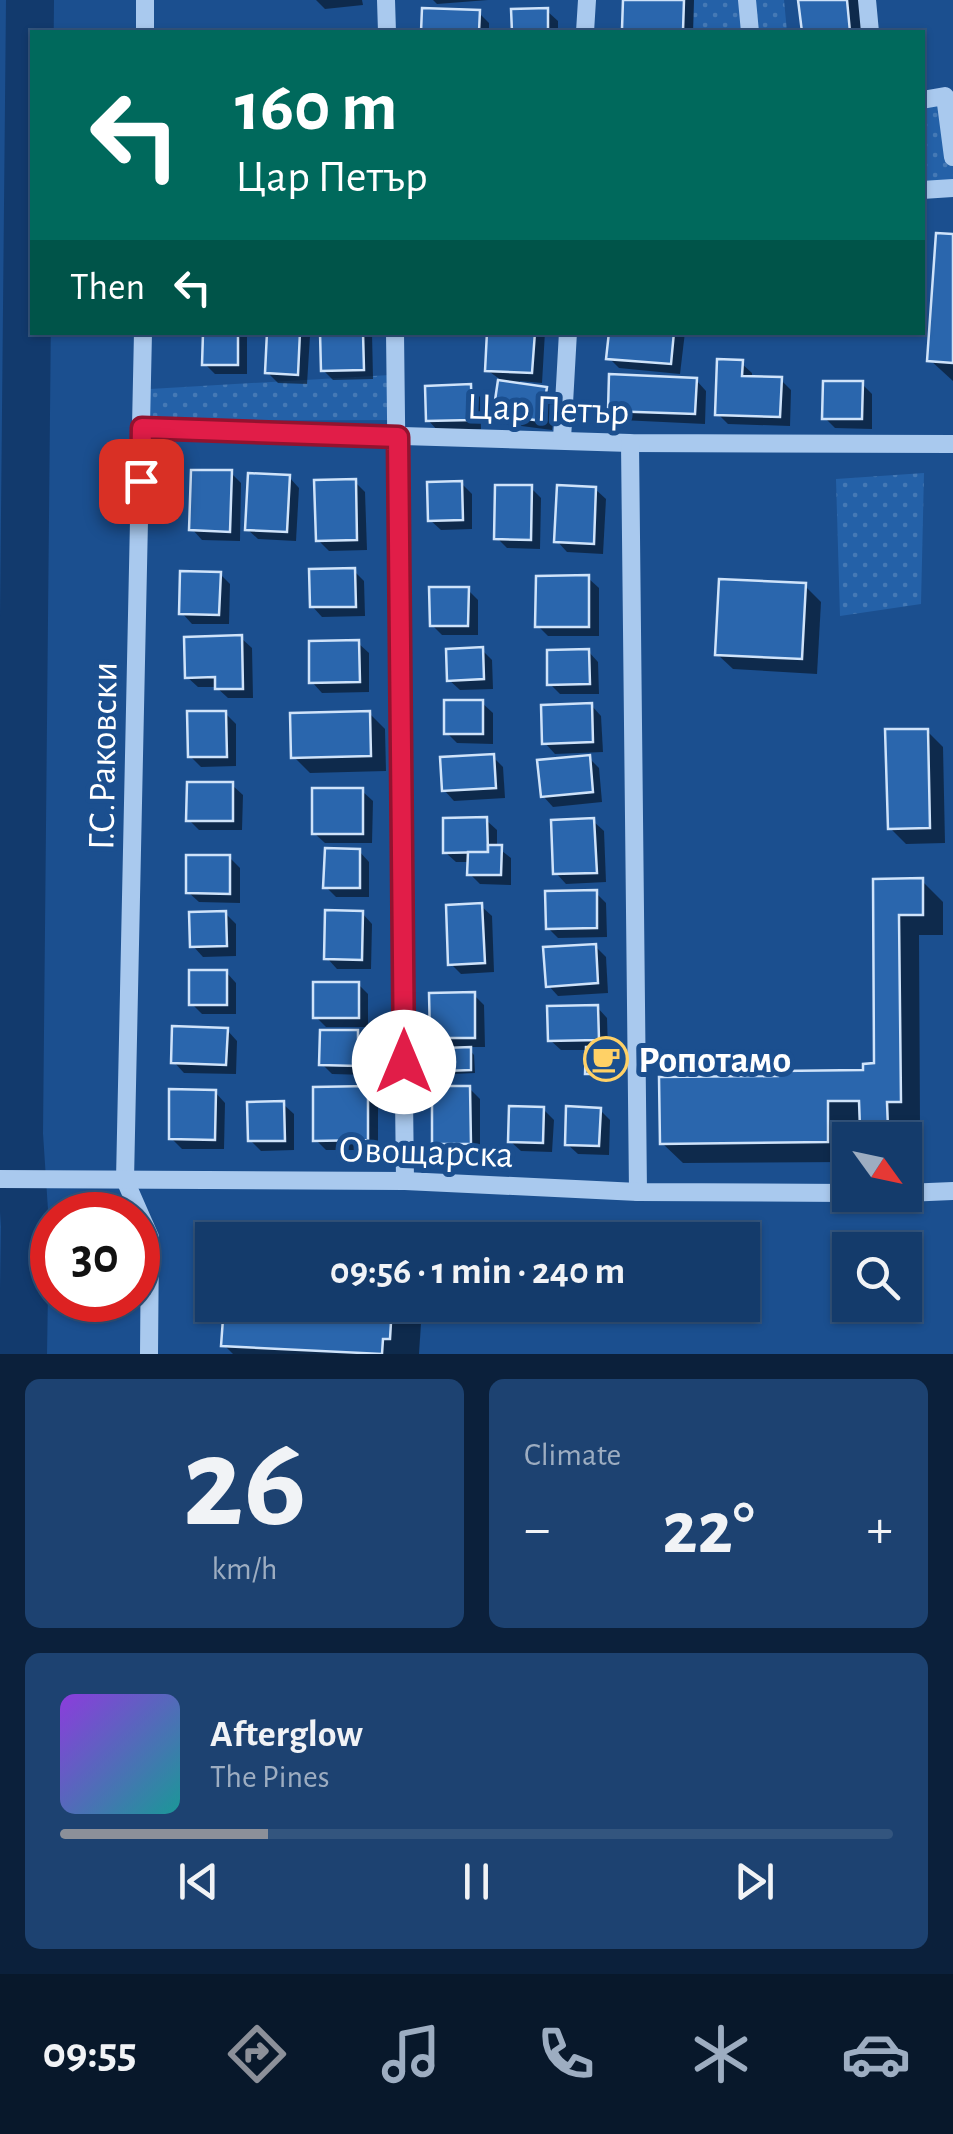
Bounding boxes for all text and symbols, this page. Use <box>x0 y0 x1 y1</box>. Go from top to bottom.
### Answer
icon: left <box>70 70 200 200</box>
text: 160 m <box>235 73 398 143</box>
text: Цар Петър <box>235 155 428 200</box>
icon: left <box>165 260 220 315</box>
text: Then <box>70 269 145 307</box>
street label: Цар Петър <box>466 388 630 432</box>
pin <box>99 439 184 524</box>
icon: arrive <box>114 454 169 509</box>
street label: Г.С.Раковски <box>83 661 125 851</box>
position arrow <box>352 1010 456 1114</box>
cafe icon: Ропотамо <box>583 1036 629 1082</box>
place label: Ропотамо <box>638 1042 791 1080</box>
north arrow <box>832 1122 922 1212</box>
map controls <box>832 1122 922 1322</box>
street label: Овощарска <box>338 1131 514 1175</box>
speed limit sign: 30 <box>30 1192 160 1322</box>
button: search <box>832 1232 922 1322</box>
text: 09:56 · 1 min · 240 m <box>330 1253 625 1291</box>
text: 26 <box>182 1420 307 1550</box>
text: Climate <box>524 1439 621 1471</box>
text: 22° <box>662 1492 755 1567</box>
text: − <box>524 1502 550 1557</box>
text: + <box>867 1502 893 1557</box>
text: km/h <box>211 1553 278 1585</box>
text: Afterglow <box>210 1716 363 1754</box>
text: The Pines <box>210 1761 330 1793</box>
icon: previous <box>171 1854 226 1909</box>
icon: pause <box>449 1854 504 1909</box>
icon: next <box>727 1854 782 1909</box>
icon: directions <box>222 2019 292 2089</box>
icon: music <box>376 2019 446 2089</box>
icon: phone <box>531 2019 601 2089</box>
icon: climate <box>686 2019 756 2089</box>
icon: car <box>841 2019 911 2089</box>
text: 09:55 <box>42 2031 137 2076</box>

